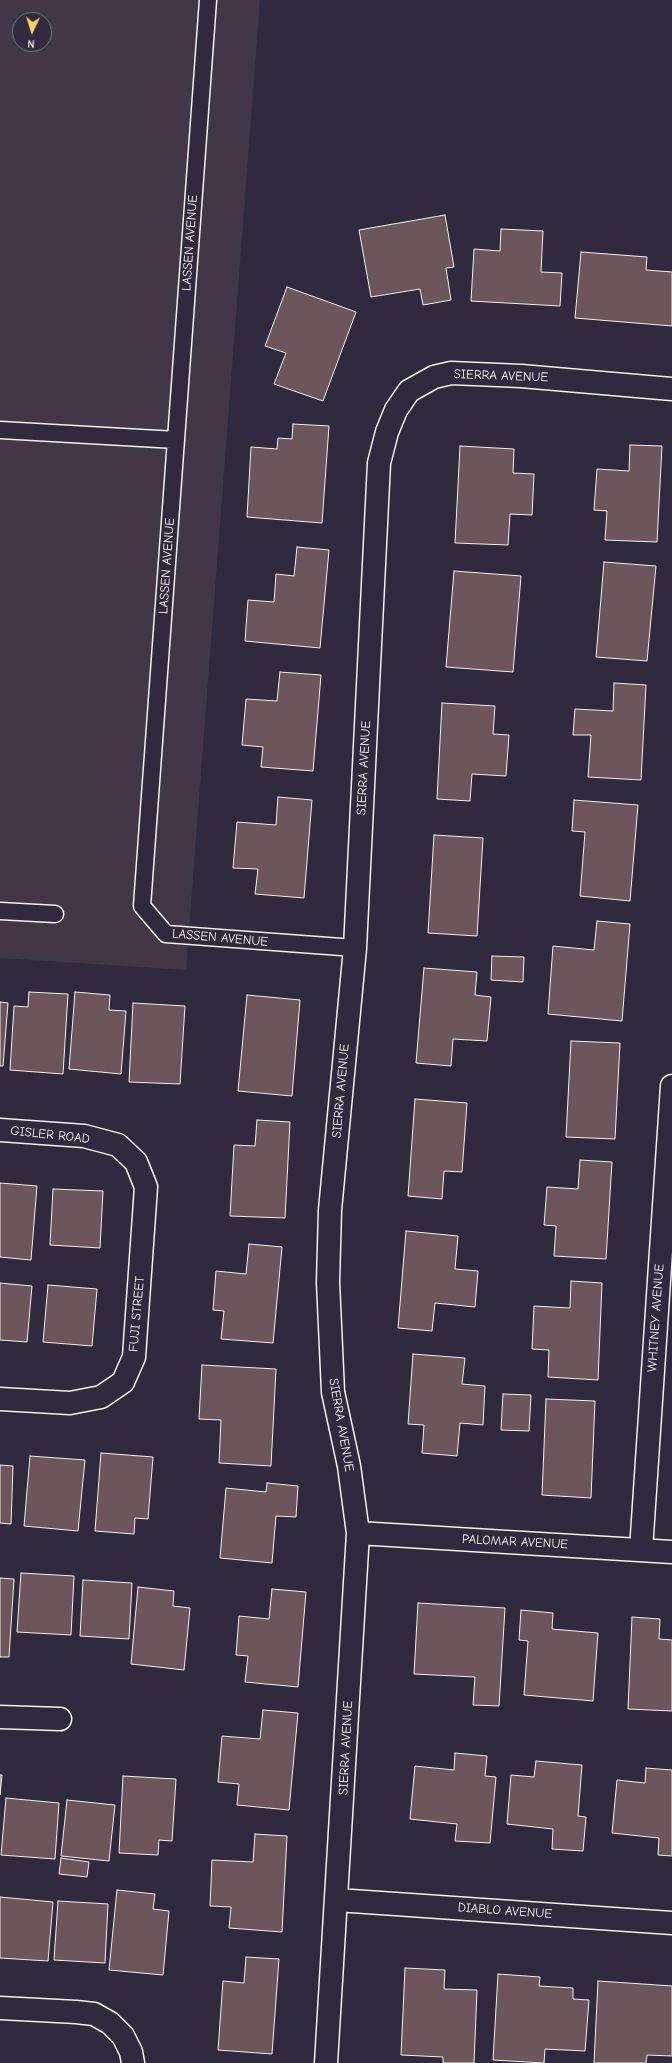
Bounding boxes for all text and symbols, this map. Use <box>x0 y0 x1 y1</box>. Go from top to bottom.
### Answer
north arrow <box>12 12 52 52</box>
text: N <box>27 37 35 50</box>
street label: LASSEN AVENUE <box>179 194 201 292</box>
street label: SIERRA AVENUE <box>453 367 549 385</box>
street label: LASSEN AVENUE <box>156 517 178 615</box>
street label: SIERRA AVENUE <box>354 720 374 816</box>
street label: LASSEN AVENUE <box>171 926 269 950</box>
street label: SIERRA AVENUE <box>329 1043 353 1139</box>
street label: GISLER ROAD <box>9 1123 91 1147</box>
street label: WHITNEY AVENUE <box>644 1263 668 1373</box>
street label: FUJI STREET <box>126 1275 148 1353</box>
street label: SIERRA AVENUE <box>325 1377 357 1473</box>
street label: PALOMAR AVENUE <box>461 1531 569 1553</box>
street label: SIERRA AVENUE <box>336 1700 356 1796</box>
street label: DIABLO AVENUE <box>457 1900 553 1922</box>

